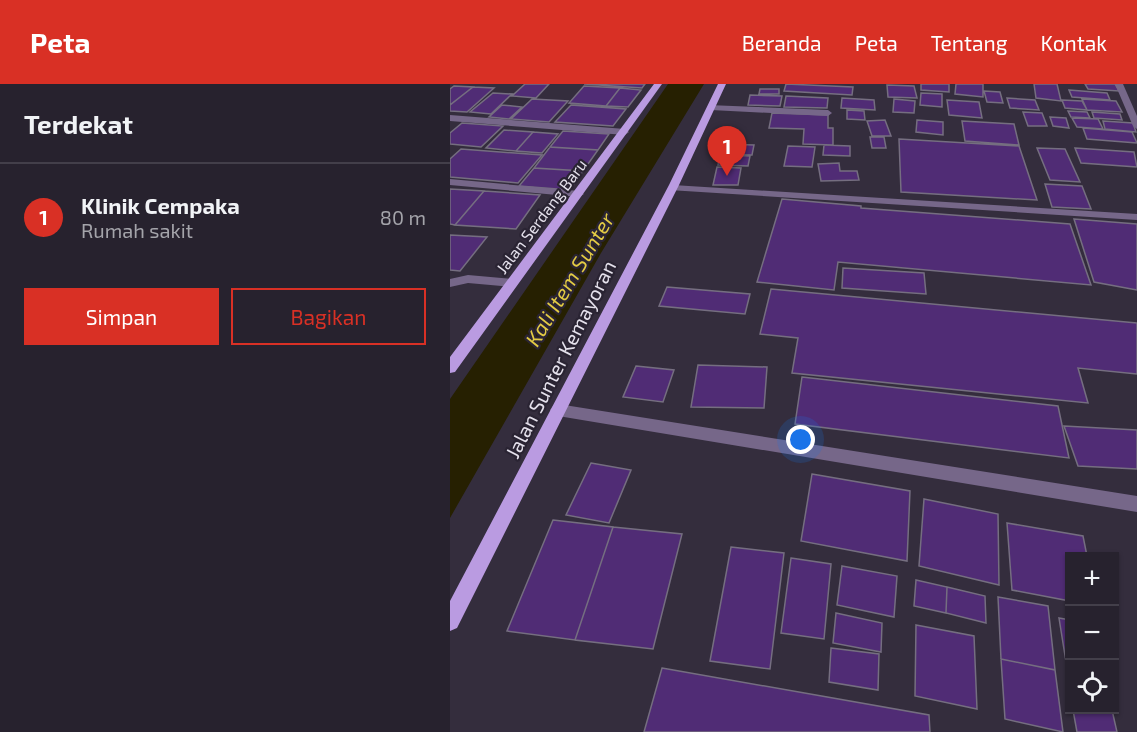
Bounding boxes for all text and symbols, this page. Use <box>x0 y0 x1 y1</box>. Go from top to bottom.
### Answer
text: Peta <box>30 25 90 59</box>
text: Beranda <box>742 30 822 55</box>
text: Peta <box>855 30 898 55</box>
text: Tentang <box>931 30 1008 55</box>
text: Kontak <box>1041 30 1107 55</box>
text: Terdekat <box>24 108 133 139</box>
pin: 1 <box>708 126 746 176</box>
street label: Jalan Serdang Baru <box>492 155 590 277</box>
text: Klinik Cempaka <box>81 192 240 218</box>
text: 1 <box>39 205 48 229</box>
text: 80 m <box>380 205 426 229</box>
water label: Kali Item Sunter <box>519 207 619 350</box>
text: Rumah sakit <box>81 218 193 242</box>
street label: Jalan Sunter Kemayoran <box>500 256 620 462</box>
button: Simpan <box>24 288 219 345</box>
button: Bagikan <box>231 288 426 345</box>
your location <box>786 425 815 454</box>
map controls <box>1065 552 1119 714</box>
button: + <box>1065 552 1119 606</box>
button: − <box>1065 606 1119 660</box>
button: locate <box>1065 660 1119 714</box>

